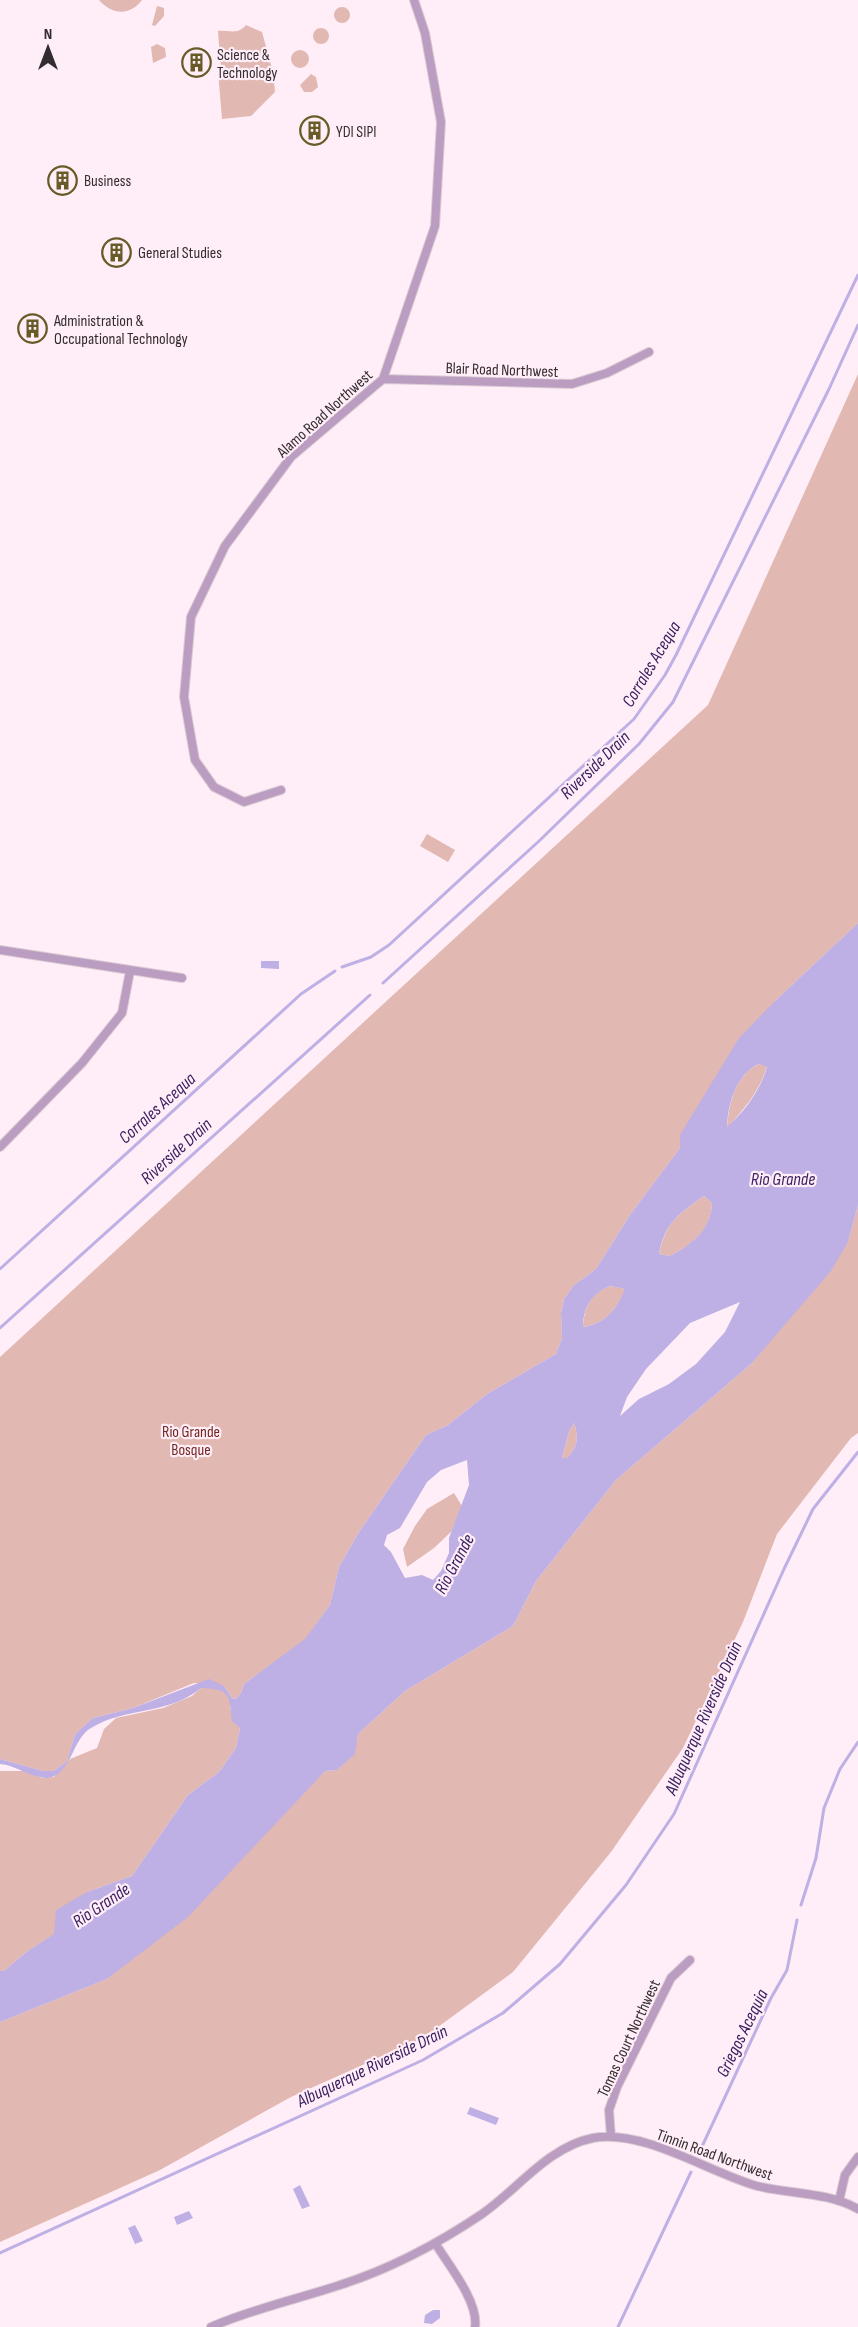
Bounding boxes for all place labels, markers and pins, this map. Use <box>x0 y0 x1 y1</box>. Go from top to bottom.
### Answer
place label: Science & Technology <box>217 46 277 83</box>
building icon: Science & Technology <box>180 47 212 79</box>
building icon: YDI SIPI <box>299 115 331 147</box>
place label: YDI SIPI <box>336 123 376 142</box>
building icon: Business <box>47 164 79 196</box>
place label: Business <box>84 172 131 191</box>
building icon: General Studies <box>101 236 133 268</box>
place label: General Studies <box>138 244 222 263</box>
place label: Administration & Occupational Technology <box>53 312 188 349</box>
building icon: Administration & Occupational Technology <box>17 313 49 345</box>

